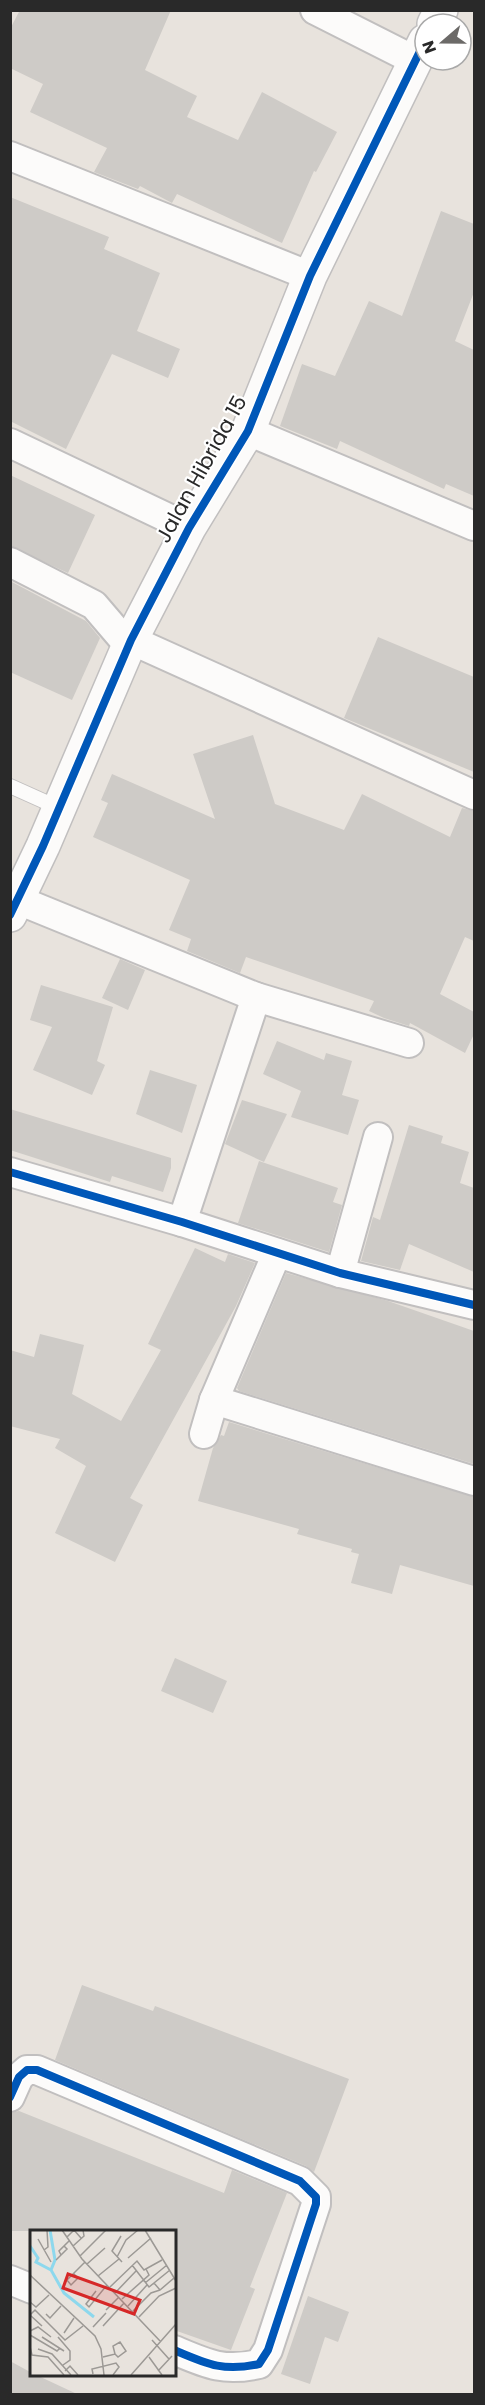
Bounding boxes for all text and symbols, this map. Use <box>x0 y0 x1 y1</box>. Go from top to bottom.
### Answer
north arrow <box>413 12 473 72</box>
text: N <box>417 37 442 57</box>
street label: Jalan Hibrida 15 <box>148 390 254 548</box>
inset map <box>30 2230 176 2375</box>

